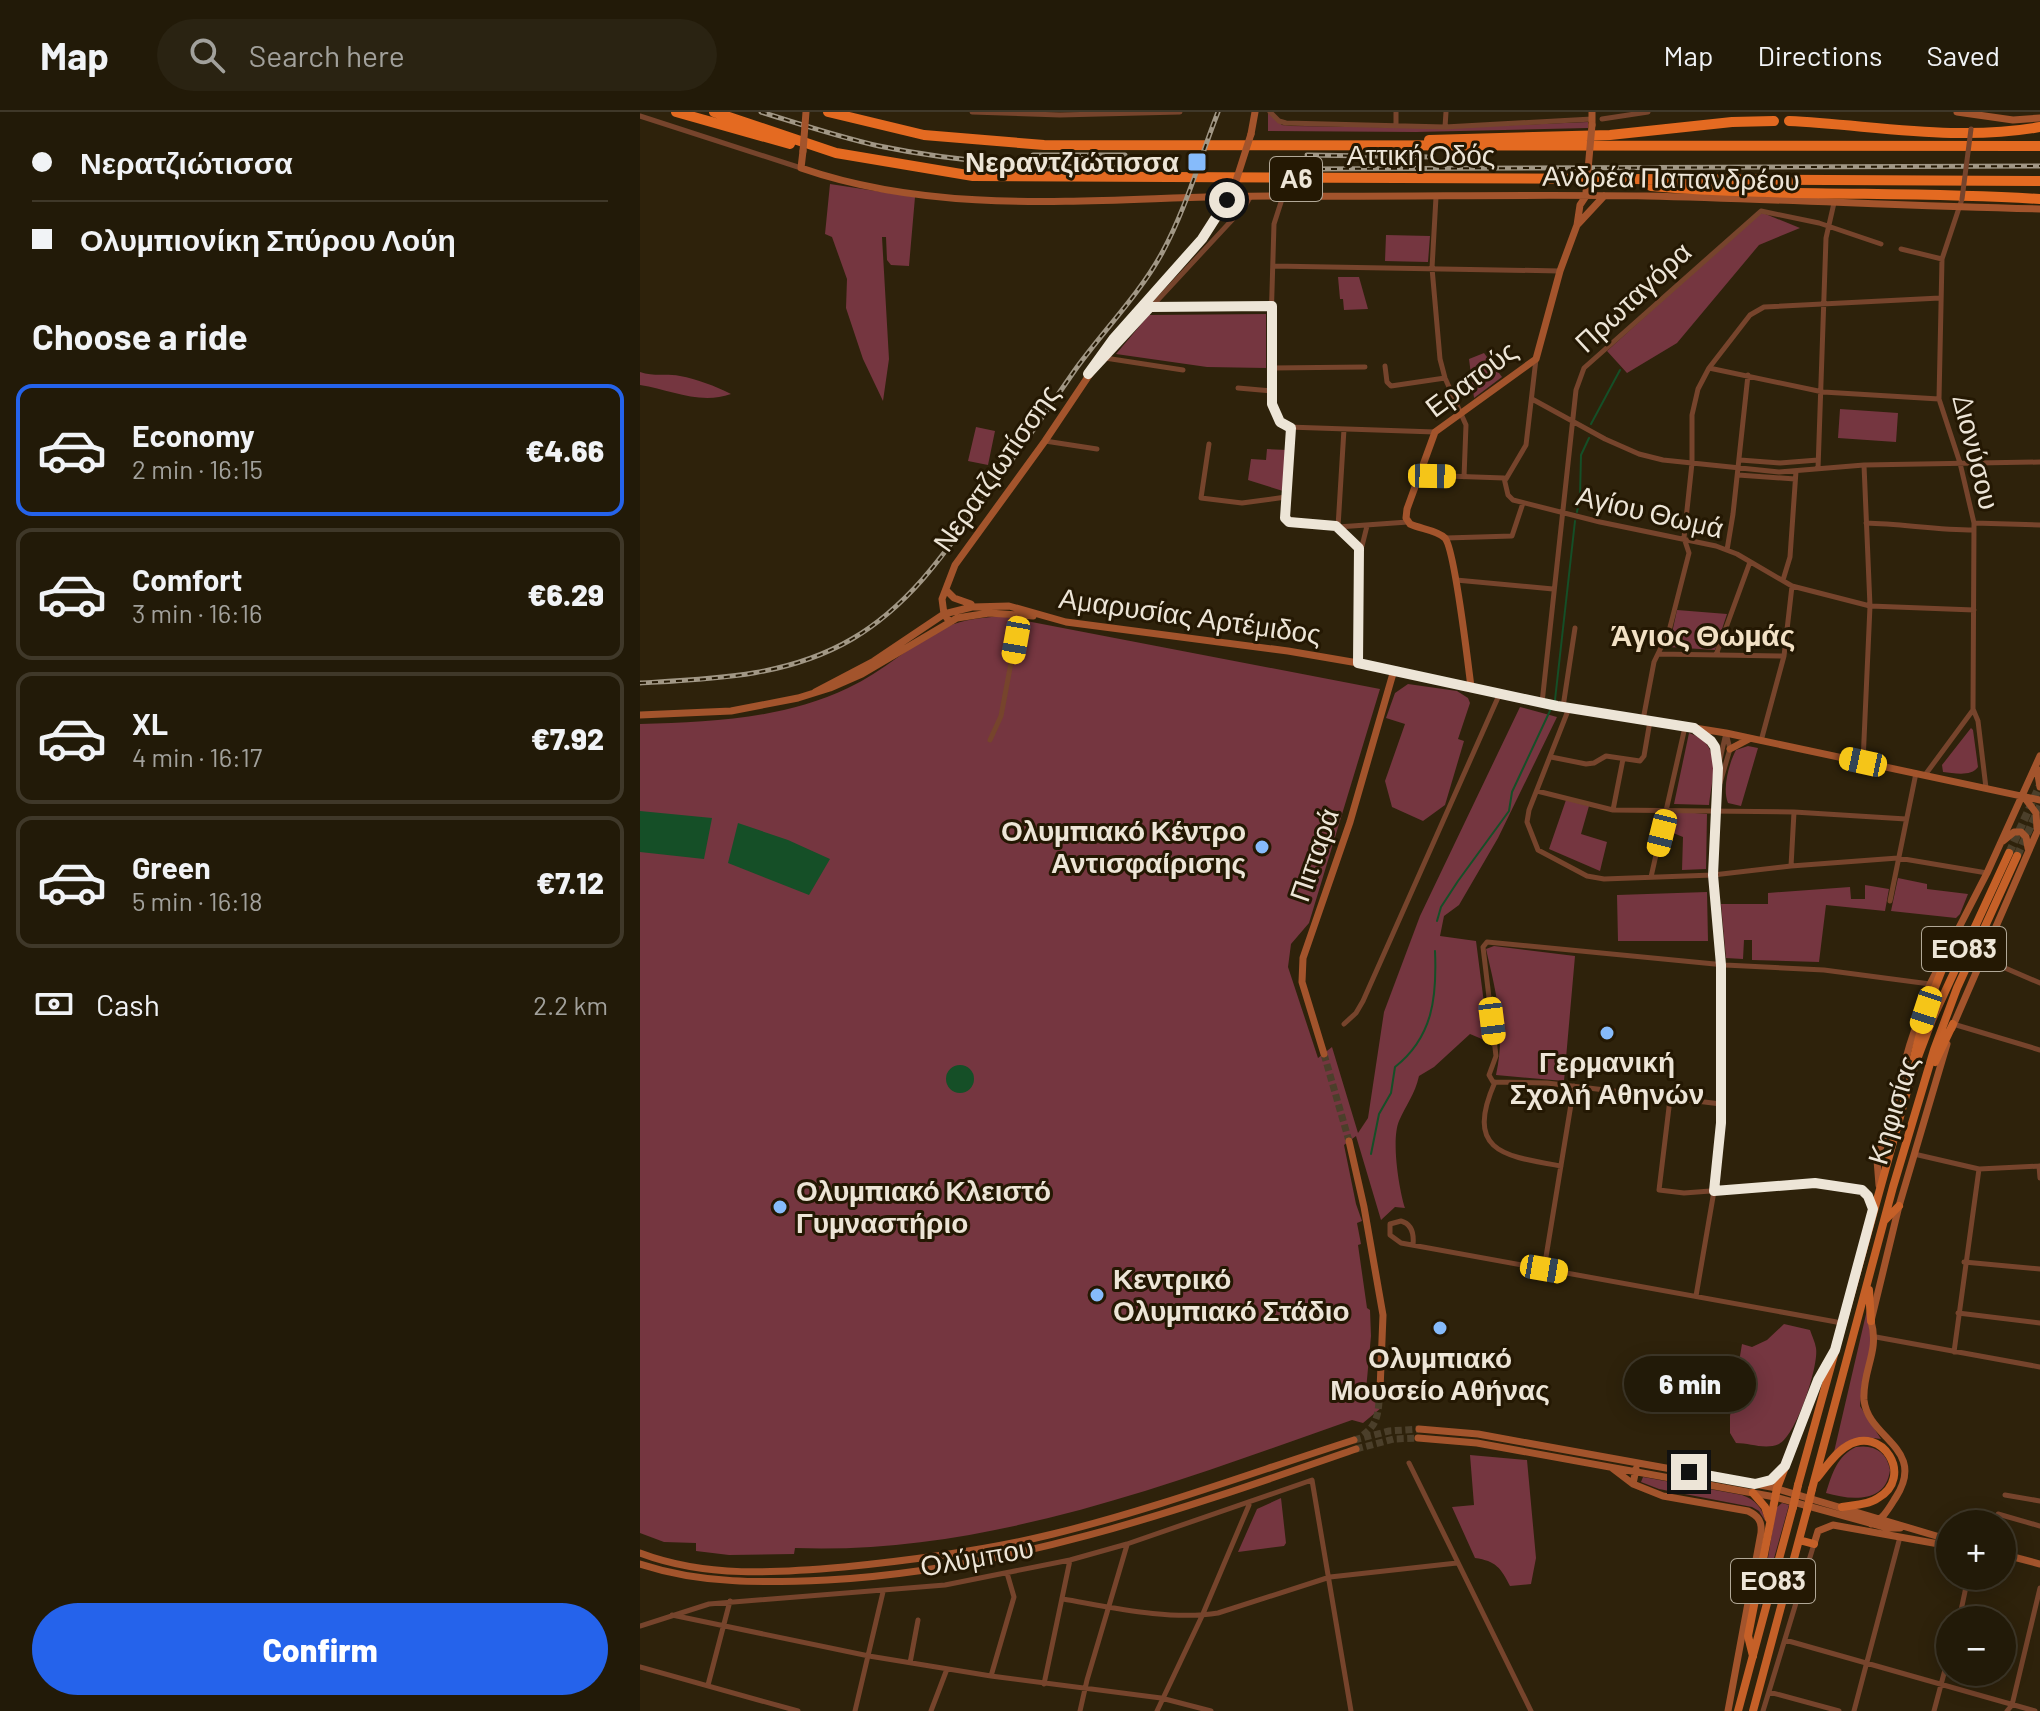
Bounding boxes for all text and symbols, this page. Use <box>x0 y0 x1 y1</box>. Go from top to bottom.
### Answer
search box <box>157 19 717 91</box>
text: Map <box>40 32 109 78</box>
icon: search <box>185 33 229 77</box>
text: Search here <box>249 37 405 73</box>
text: Map <box>1664 38 1713 72</box>
text: Directions <box>1757 38 1883 72</box>
text: Saved <box>1927 38 2000 72</box>
street label: Αττική Οδός <box>1347 137 1495 171</box>
text: Νερατζιώτισσα <box>80 144 293 180</box>
place label: Νεραντζιώτισσα <box>965 144 1179 178</box>
marker: Νεραντζιώτισσα <box>1186 151 1208 173</box>
road number: Α6 <box>1270 157 1322 201</box>
street label: Ανδρέα Παπανδρέου <box>1542 158 1800 196</box>
route start <box>1209 182 1245 218</box>
text: Ολυμπιονίκη Σπύρου Λούη <box>80 221 456 257</box>
street label: Πρωταγόρα <box>1567 234 1697 359</box>
text: Choose a ride <box>32 314 248 357</box>
street label: Ερατούς <box>1418 333 1523 424</box>
street label: Νερατζιωτίσσης <box>925 377 1065 557</box>
street label: Διονύσου <box>1946 391 2008 513</box>
icon: car <box>36 414 108 486</box>
text: Economy <box>132 417 255 453</box>
text: €4.66 <box>526 432 604 468</box>
text: 2 min · 16:15 <box>132 453 263 484</box>
car <box>1408 464 1456 488</box>
street label: Αγίου Θωμά <box>1573 478 1727 544</box>
icon: car <box>36 558 108 630</box>
text: Comfort <box>132 561 242 597</box>
text: €6.29 <box>528 576 604 612</box>
street label: Αμαρυσίας Αρτέμιδος <box>1057 580 1323 650</box>
text: 3 min · 16:16 <box>132 597 262 628</box>
car <box>1000 614 1032 666</box>
district label: Άγιος Θωμάς <box>1611 616 1795 652</box>
icon: car <box>36 702 108 774</box>
text: XL <box>132 705 168 741</box>
text: €7.92 <box>531 720 604 756</box>
text: 4 min · 16:17 <box>132 741 262 772</box>
car <box>1837 745 1889 779</box>
street label: Πιτταρά <box>1281 804 1345 906</box>
car <box>1645 807 1679 859</box>
place label: Ολυμπιακό Κέντρο Αντισφαίρισης <box>1001 813 1246 879</box>
marker: Ολυμπιακό Κέντρο Αντισφαίρισης <box>1253 838 1271 856</box>
icon: car <box>36 846 108 918</box>
text: Green <box>132 849 211 885</box>
text: €7.12 <box>536 864 604 900</box>
text: 5 min · 16:18 <box>132 885 263 916</box>
road number: ΕΟ83 <box>1922 927 2006 971</box>
icon: cash <box>32 982 76 1026</box>
car <box>1907 983 1945 1037</box>
text: Cash <box>96 986 160 1022</box>
text: 2.2 km <box>533 989 608 1020</box>
car <box>1477 996 1507 1046</box>
marker: Γερμανική Σχολή Αθηνών <box>1598 1024 1616 1042</box>
place label: Γερμανική Σχολή Αθηνών <box>1510 1044 1704 1110</box>
street label: Κηφισίας <box>1859 1051 1925 1168</box>
place label: Ολυμπιακό Κλειστό Γυμναστήριο <box>796 1173 1051 1239</box>
marker: Ολυμπιακό Κλειστό Γυμναστήριο <box>771 1198 789 1216</box>
car <box>1518 1253 1570 1285</box>
place label: Κεντρικό Ολυμπιακό Στάδιο <box>1113 1261 1350 1327</box>
marker: Κεντρικό Ολυμπιακό Στάδιο <box>1088 1286 1106 1304</box>
marker: Ολυμπιακό Μουσείο Αθήνας <box>1431 1319 1449 1337</box>
place label: Ολυμπιακό Μουσείο Αθήνας <box>1330 1340 1550 1406</box>
callout: 6 min <box>1623 1356 1755 1412</box>
text: 6 min <box>1659 1368 1721 1399</box>
route end <box>1671 1454 1707 1490</box>
map controls <box>1936 1510 2016 1686</box>
button: + <box>1936 1510 2016 1590</box>
street label: Ολύμπου <box>917 1529 1036 1583</box>
road number: ΕΟ83 <box>1731 1559 1815 1603</box>
button: Confirm <box>32 1603 608 1695</box>
button: − <box>1936 1606 2016 1686</box>

